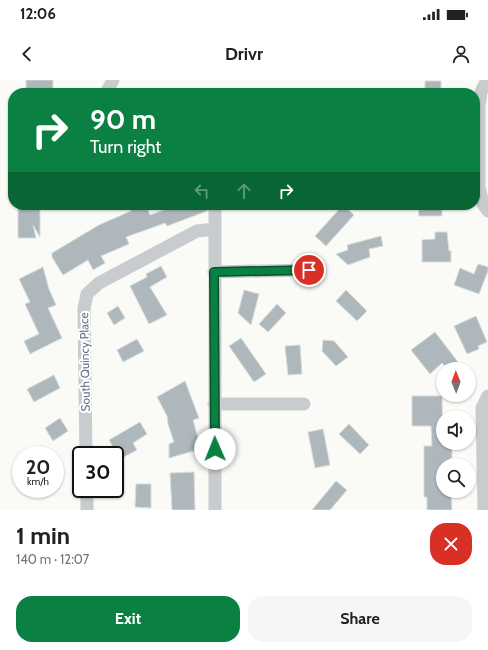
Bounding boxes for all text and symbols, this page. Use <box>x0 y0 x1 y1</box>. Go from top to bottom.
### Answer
text: 12:06 <box>20 5 56 23</box>
icon: back <box>16 43 38 65</box>
text: Drivr <box>225 43 263 65</box>
icon: person <box>450 43 472 65</box>
text: 90 m <box>90 102 156 136</box>
icon: right <box>24 104 76 156</box>
text: Turn right <box>90 136 161 158</box>
icon: left <box>191 180 213 202</box>
icon: ahead <box>233 180 255 202</box>
icon: right <box>275 180 297 202</box>
pin <box>292 253 326 287</box>
icon: arrive <box>298 259 320 281</box>
street label: South Quincy Place <box>76 312 93 412</box>
north arrow <box>436 362 476 402</box>
map controls <box>436 362 476 498</box>
button: sound <box>436 410 476 450</box>
position arrow <box>194 428 236 470</box>
speed limit sign: 30 <box>72 446 124 498</box>
text: 20 <box>26 455 50 479</box>
button: search <box>436 458 476 498</box>
text: km/h <box>27 475 49 488</box>
text: 1 min <box>16 521 70 550</box>
button: close <box>430 523 472 565</box>
text: 140 m · 12:07 <box>16 551 89 567</box>
button: Exit <box>16 596 240 642</box>
button: Share <box>248 596 472 642</box>

